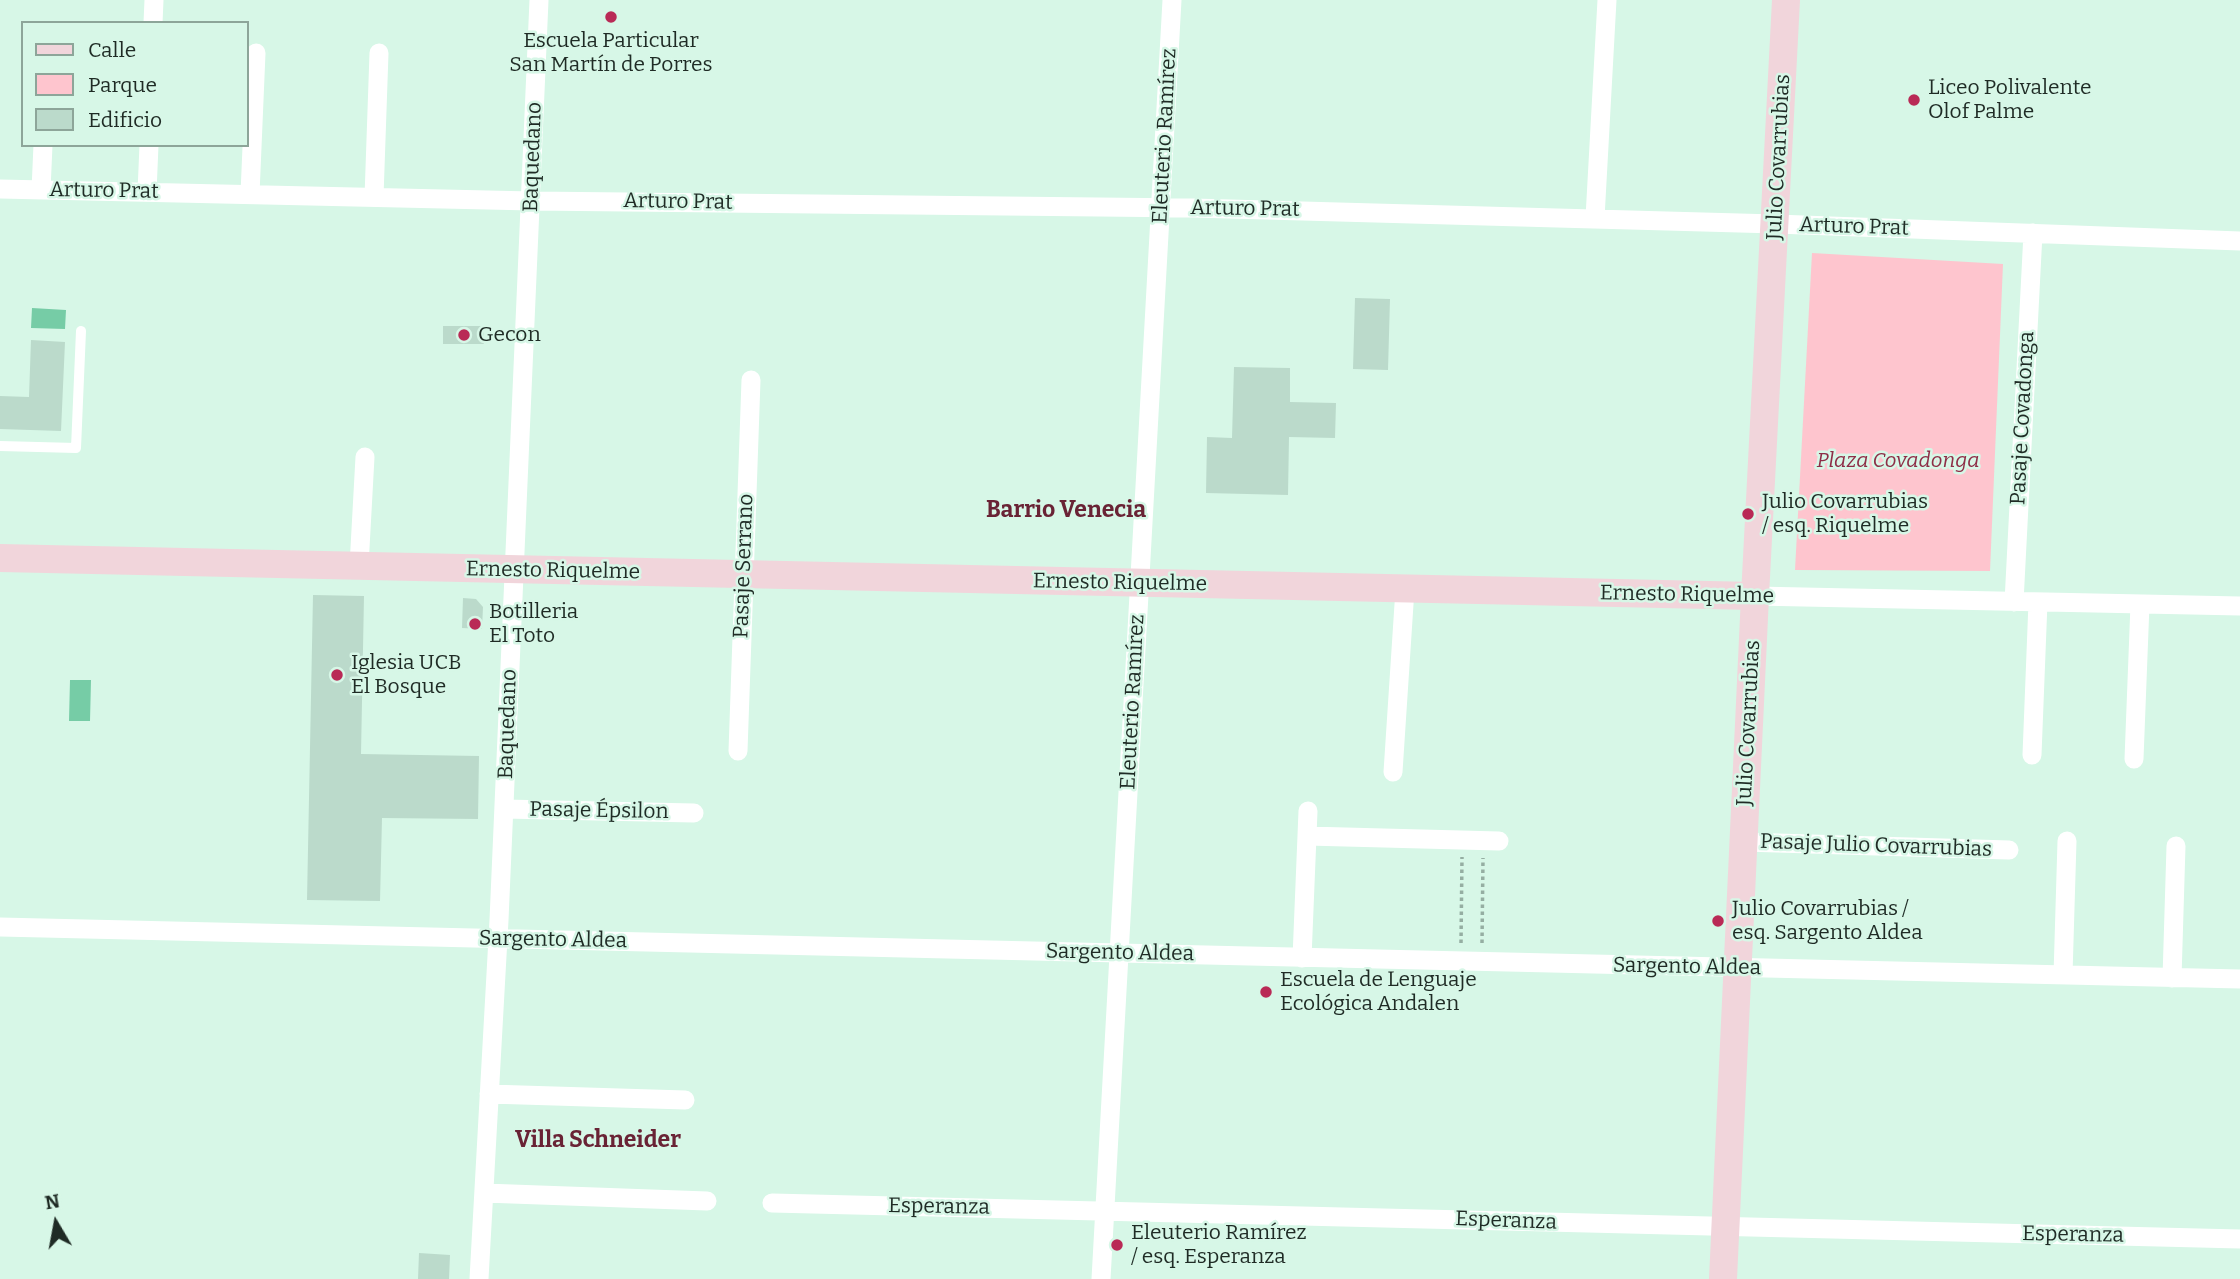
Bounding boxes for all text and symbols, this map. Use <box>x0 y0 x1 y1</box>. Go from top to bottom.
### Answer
marker: Escuela Particular San Martín de Porres <box>603 9 619 25</box>
legend <box>21 21 248 147</box>
place label: Escuela Particular San Martín de Porres <box>509 28 713 78</box>
text: Calle <box>88 37 136 63</box>
street label: Eleuterio Ramírez <box>1148 48 1182 224</box>
text: Parque <box>88 72 157 98</box>
street label: Julio Covarrubias <box>1762 73 1796 241</box>
place label: Liceo Polivalente Olof Palme <box>1928 75 2092 125</box>
marker: Liceo Polivalente Olof Palme <box>1906 92 1922 108</box>
street label: Baquedano <box>518 101 548 213</box>
text: Edificio <box>88 107 162 133</box>
street label: Arturo Prat <box>49 177 159 205</box>
street label: Arturo Prat <box>623 188 733 216</box>
street label: Arturo Prat <box>1190 195 1300 223</box>
street label: Arturo Prat <box>1799 212 1909 242</box>
place label: Gecon <box>478 322 541 348</box>
marker: Gecon <box>456 327 472 343</box>
street label: Pasaje Covadonga <box>2006 330 2040 506</box>
park label: Plaza Covadonga <box>1816 448 1980 474</box>
place label: Julio Covarrubias / esq. Riquelme <box>1762 489 1928 539</box>
street label: Pasaje Serrano <box>729 493 759 639</box>
district label: Barrio Venecia <box>986 497 1146 525</box>
marker: Julio Covarrubias / esq. Riquelme <box>1740 506 1756 522</box>
street label: Ernesto Riquelme <box>466 557 640 585</box>
street label: Ernesto Riquelme <box>1033 569 1207 597</box>
street label: Ernesto Riquelme <box>1600 581 1774 609</box>
place label: Botilleria El Toto <box>489 599 578 649</box>
street label: Eleuterio Ramírez <box>1116 614 1150 790</box>
marker: Botilleria El Toto <box>467 616 483 632</box>
street label: Julio Covarrubias <box>1732 639 1766 807</box>
place label: Iglesia UCB El Bosque <box>351 650 462 700</box>
marker: Iglesia UCB El Bosque <box>329 667 345 683</box>
street label: Baquedano <box>493 668 523 780</box>
street label: Pasaje Épsilon <box>529 797 669 825</box>
street label: Pasaje Julio Covarrubias <box>1759 829 1993 863</box>
place label: Julio Covarrubias / esq. Sargento Aldea <box>1732 896 1923 946</box>
marker: Julio Covarrubias / esq. Sargento Aldea <box>1710 913 1726 929</box>
street label: Sargento Aldea <box>479 926 627 954</box>
street label: Sargento Aldea <box>1046 939 1194 967</box>
street label: Sargento Aldea <box>1613 953 1761 981</box>
place label: Escuela de Lenguaje Ecológica Andalen <box>1280 967 1477 1017</box>
marker: Escuela de Lenguaje Ecológica Andalen <box>1258 984 1274 1000</box>
district label: Villa Schneider <box>515 1127 681 1155</box>
north arrow <box>21 1188 91 1258</box>
text: N <box>43 1189 61 1214</box>
street label: Esperanza <box>888 1194 990 1220</box>
street label: Esperanza <box>1455 1207 1557 1235</box>
place label: Eleuterio Ramírez / esq. Esperanza <box>1131 1220 1307 1270</box>
street label: Esperanza <box>2022 1222 2124 1248</box>
marker: Eleuterio Ramírez / esq. Esperanza <box>1109 1237 1125 1253</box>

